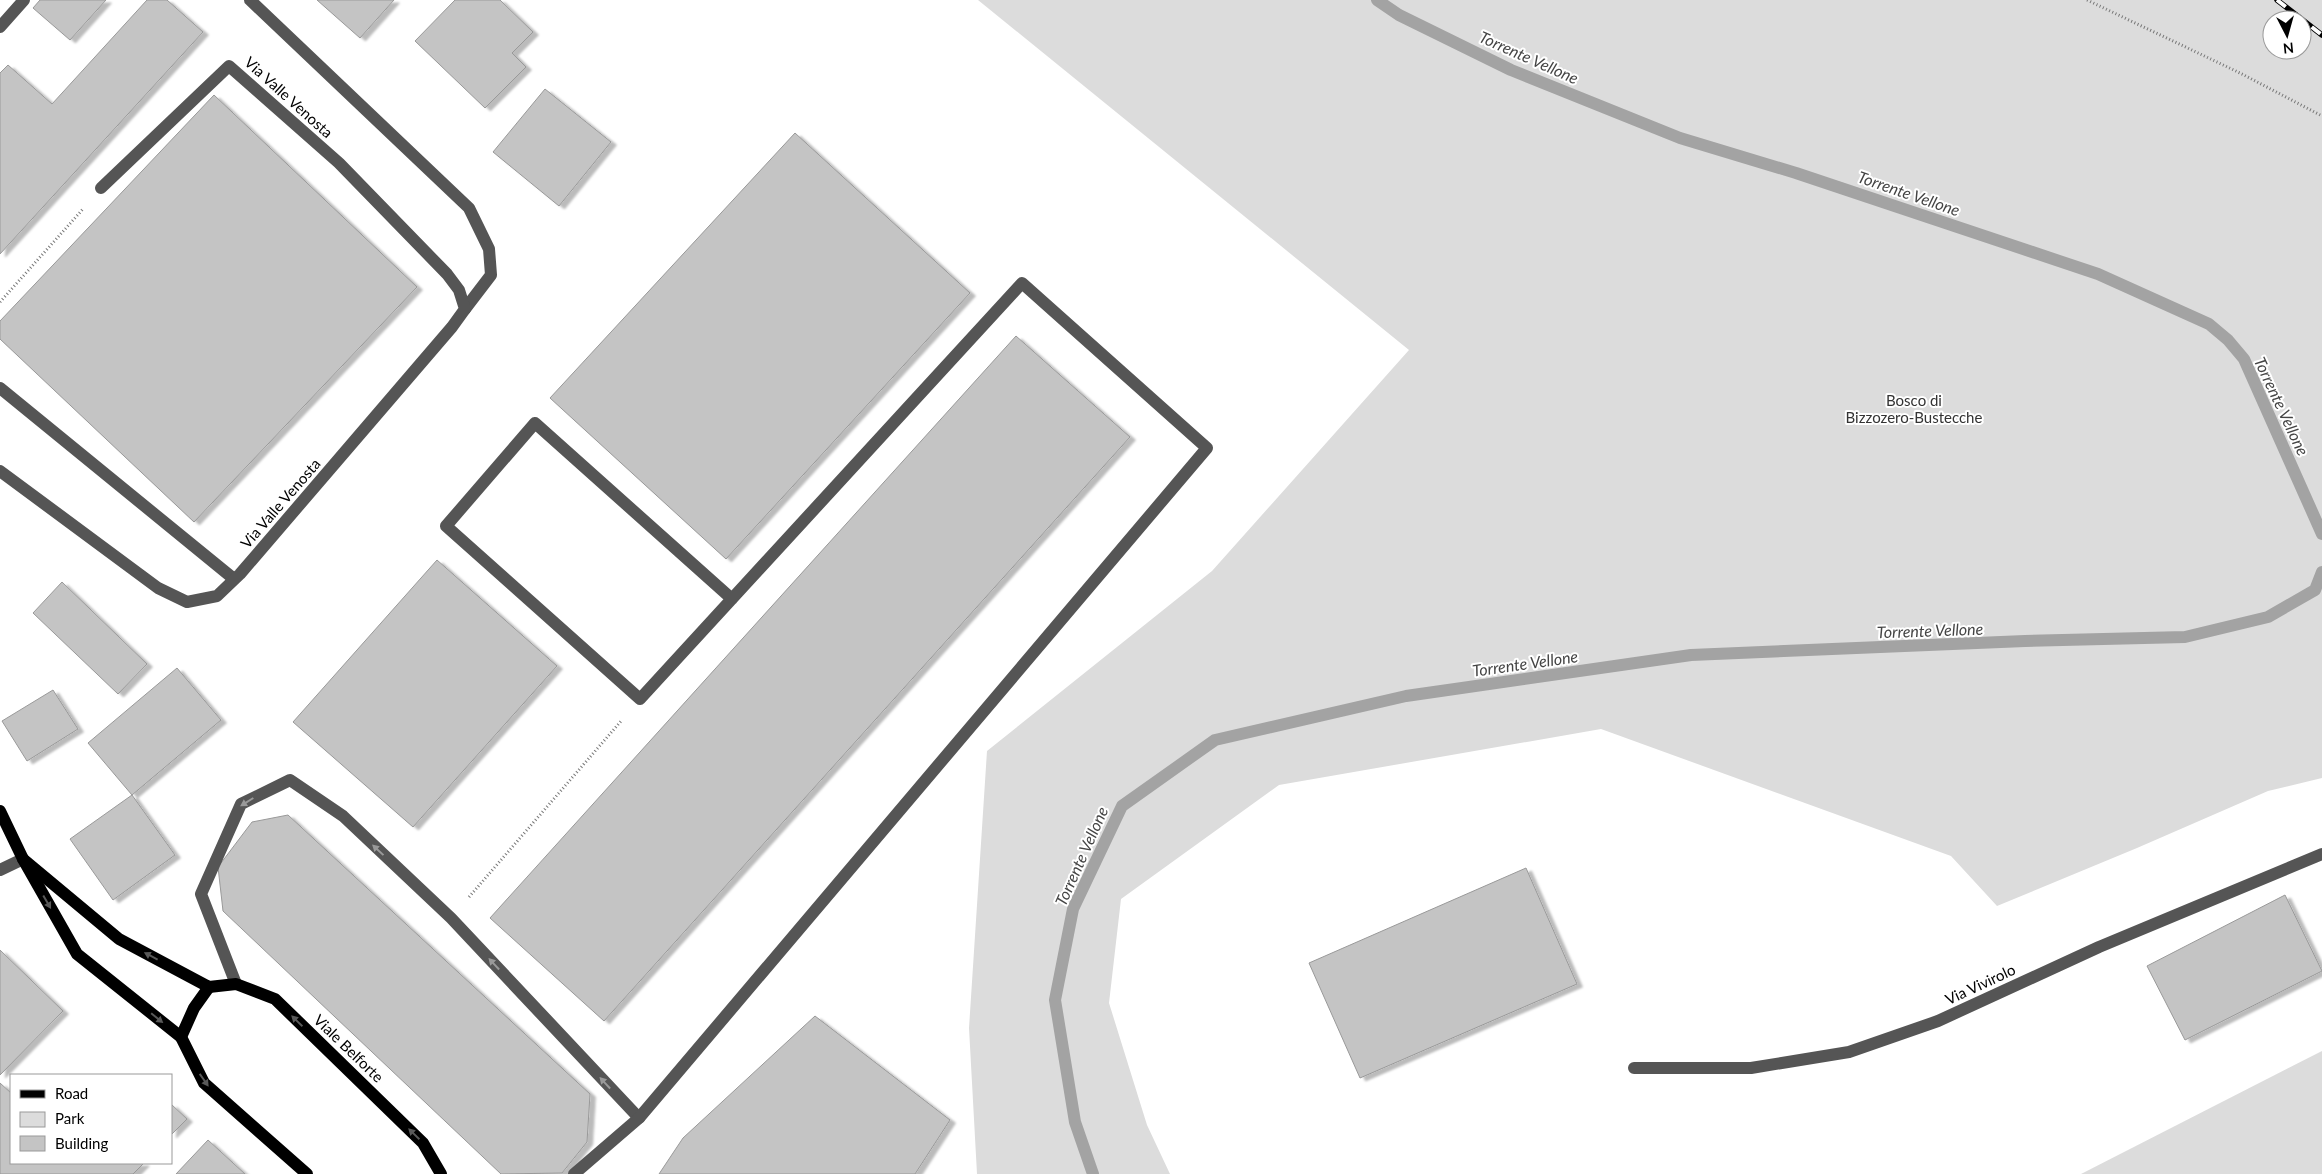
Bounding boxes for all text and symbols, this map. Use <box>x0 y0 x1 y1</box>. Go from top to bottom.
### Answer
north arrow <box>2262 10 2312 60</box>
water label: Torrente Vellone <box>1476 27 1582 87</box>
text: N <box>2282 39 2295 57</box>
street label: Via Valle Venosta <box>241 53 337 141</box>
water label: Torrente Vellone <box>1856 167 1963 219</box>
water label: Torrente Vellone <box>2251 354 2313 459</box>
park label: Bosco di Bizzozero-Bustecche <box>1846 391 1982 426</box>
street label: Via Valle Venosta <box>236 455 324 551</box>
water label: Torrente Vellone <box>1876 619 1984 641</box>
water label: Torrente Vellone <box>1471 646 1579 680</box>
one-way arrow <box>240 798 253 807</box>
water label: Torrente Vellone <box>1051 803 1111 909</box>
one-way arrow <box>373 844 385 856</box>
one-way arrow <box>43 895 52 908</box>
one-way arrow <box>143 952 158 960</box>
one-way arrow <box>488 959 500 971</box>
street label: Via Vivirolo <box>1942 960 2018 1008</box>
street label: Viale Belforte <box>310 1010 388 1086</box>
one-way arrow <box>150 1013 163 1024</box>
one-way arrow <box>292 1015 304 1027</box>
one-way arrow <box>199 1073 209 1087</box>
legend <box>10 1074 172 1164</box>
one-way arrow <box>600 1077 612 1089</box>
text: Road <box>55 1084 88 1102</box>
text: Park <box>55 1109 85 1127</box>
one-way arrow <box>408 1128 420 1140</box>
text: Building <box>55 1134 108 1152</box>

